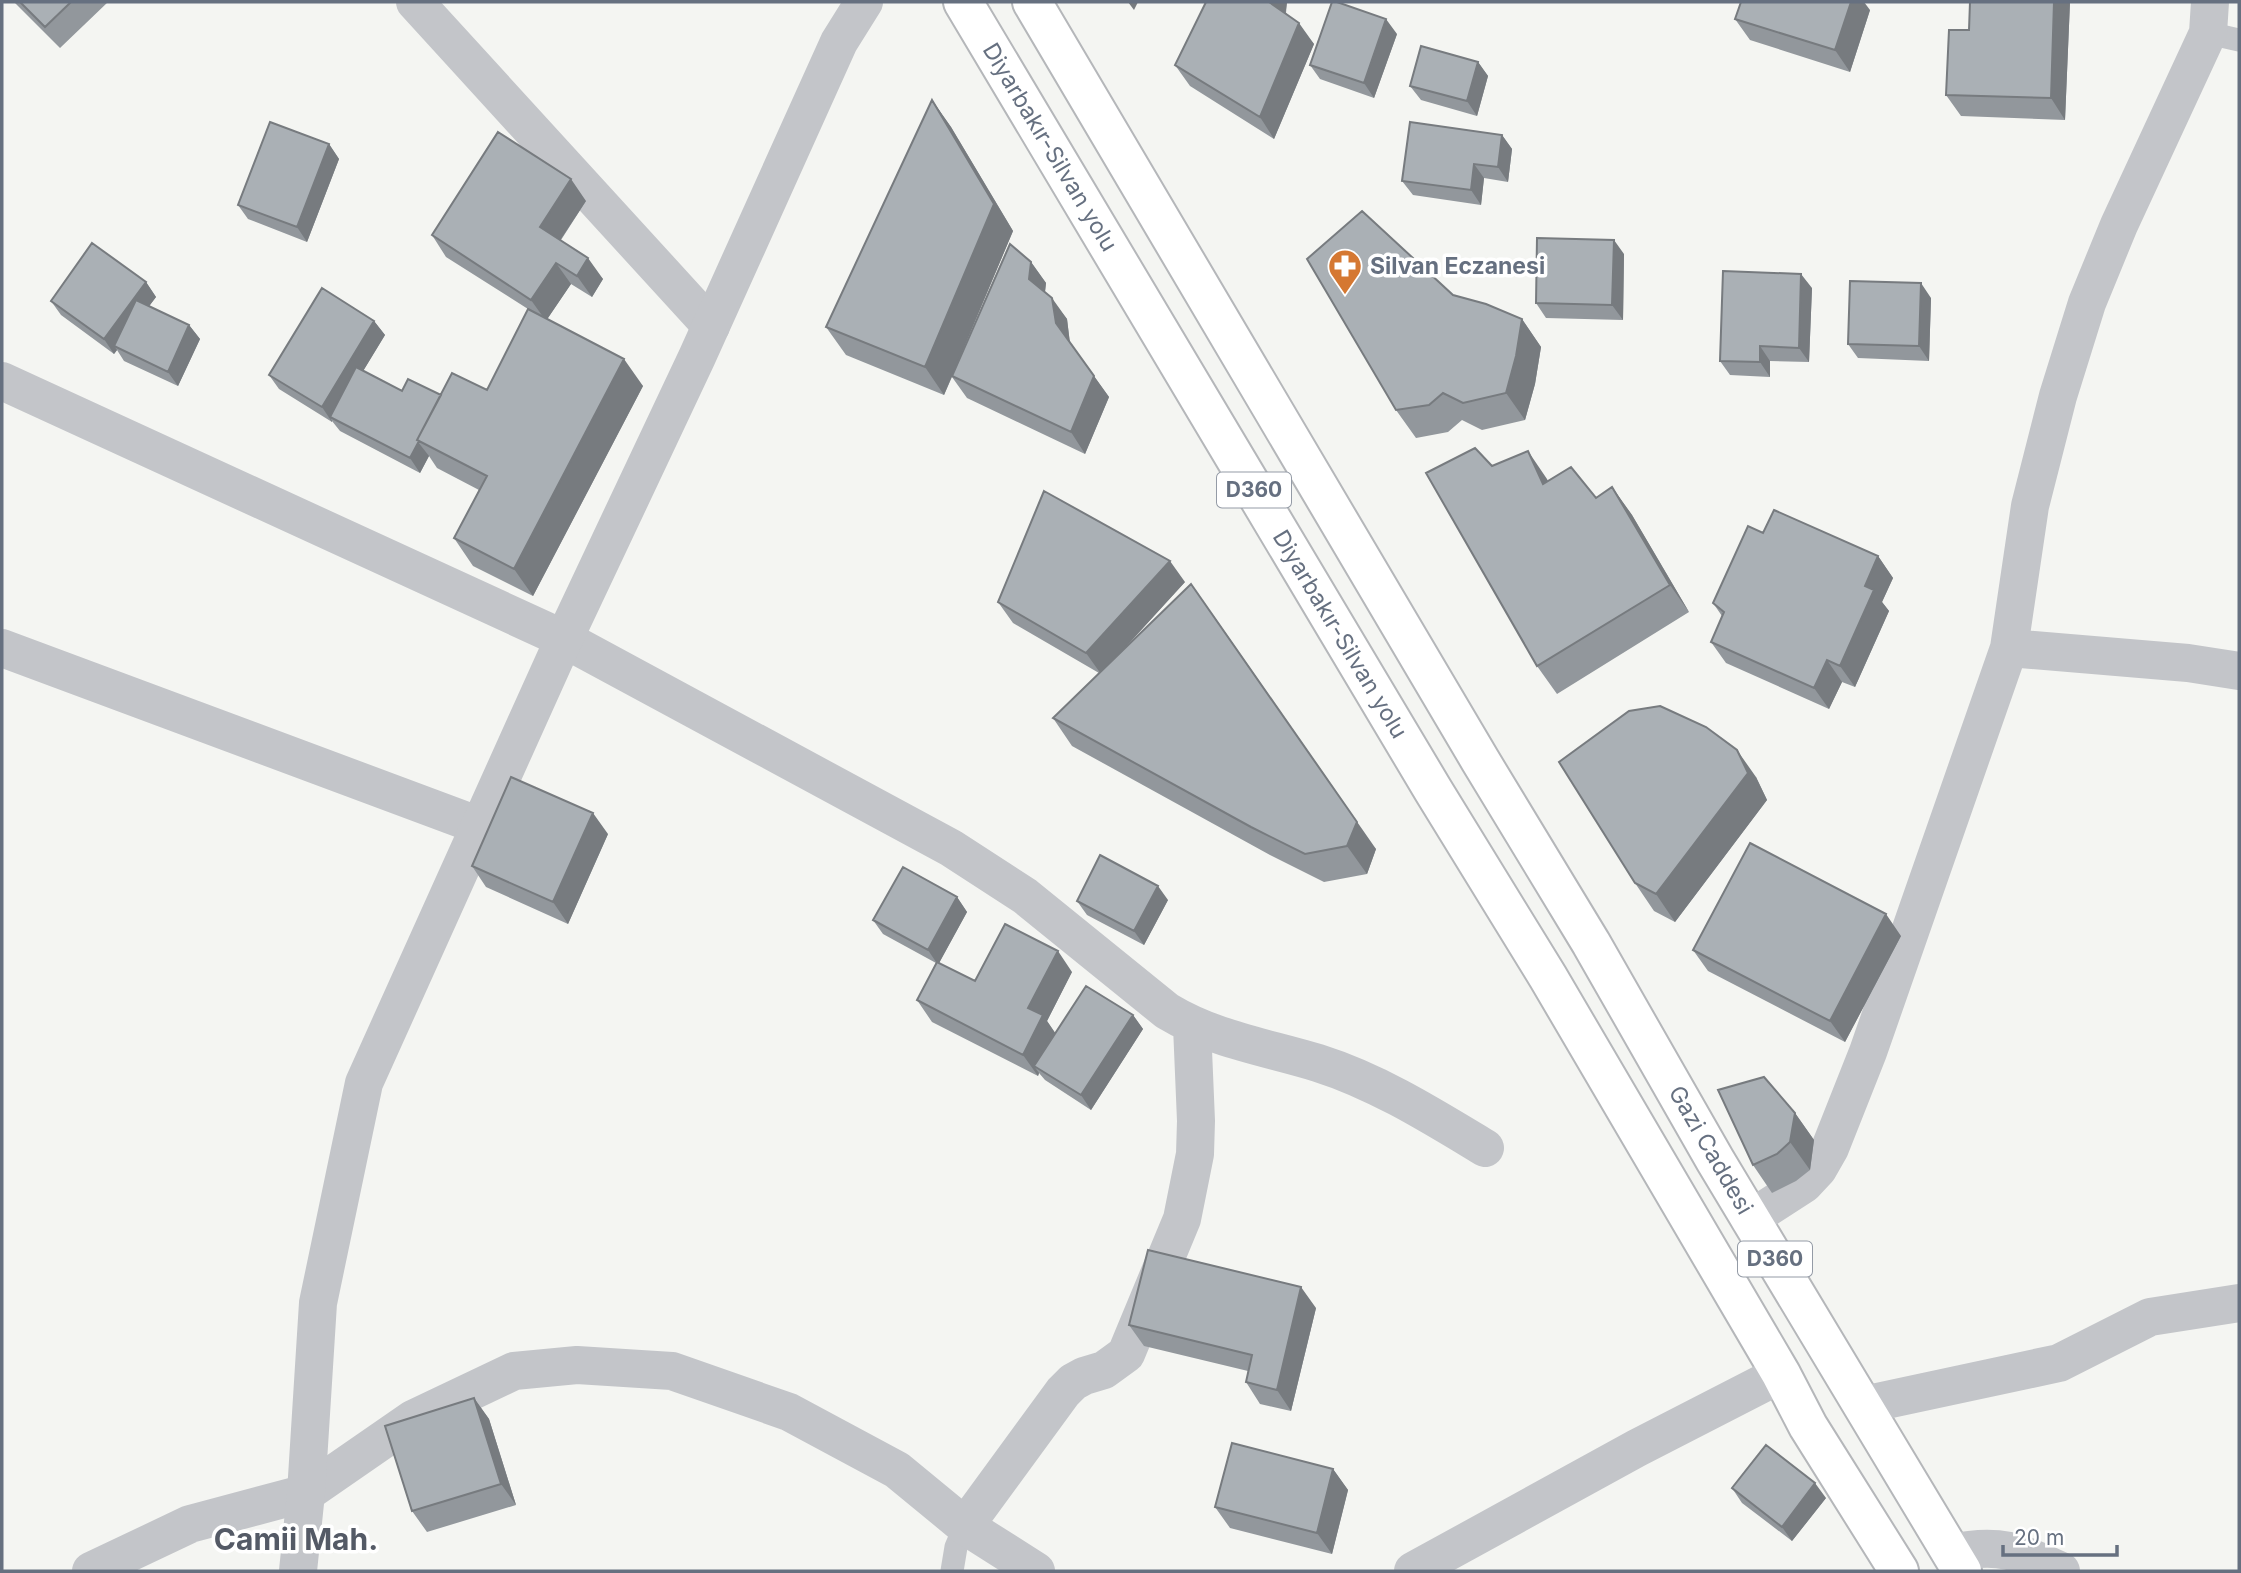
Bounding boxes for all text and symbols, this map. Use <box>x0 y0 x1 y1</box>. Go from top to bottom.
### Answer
street label: Diyarbakır-Silvan yolu <box>977 38 1123 256</box>
pharmacy icon: Silvan Eczanesi <box>1326 247 1364 296</box>
place label: Silvan Eczanesi <box>1370 252 1545 280</box>
road number: D360 <box>1217 472 1291 508</box>
street label: Diyarbakır-Silvan yolu <box>1267 525 1413 743</box>
street label: Gazi Caddesi <box>1663 1081 1759 1219</box>
road number: D360 <box>1738 1242 1812 1276</box>
scale bar <box>2003 1514 2117 1558</box>
district label: Camii Mah. <box>214 1521 378 1557</box>
text: 20 m <box>2014 1525 2064 1550</box>

